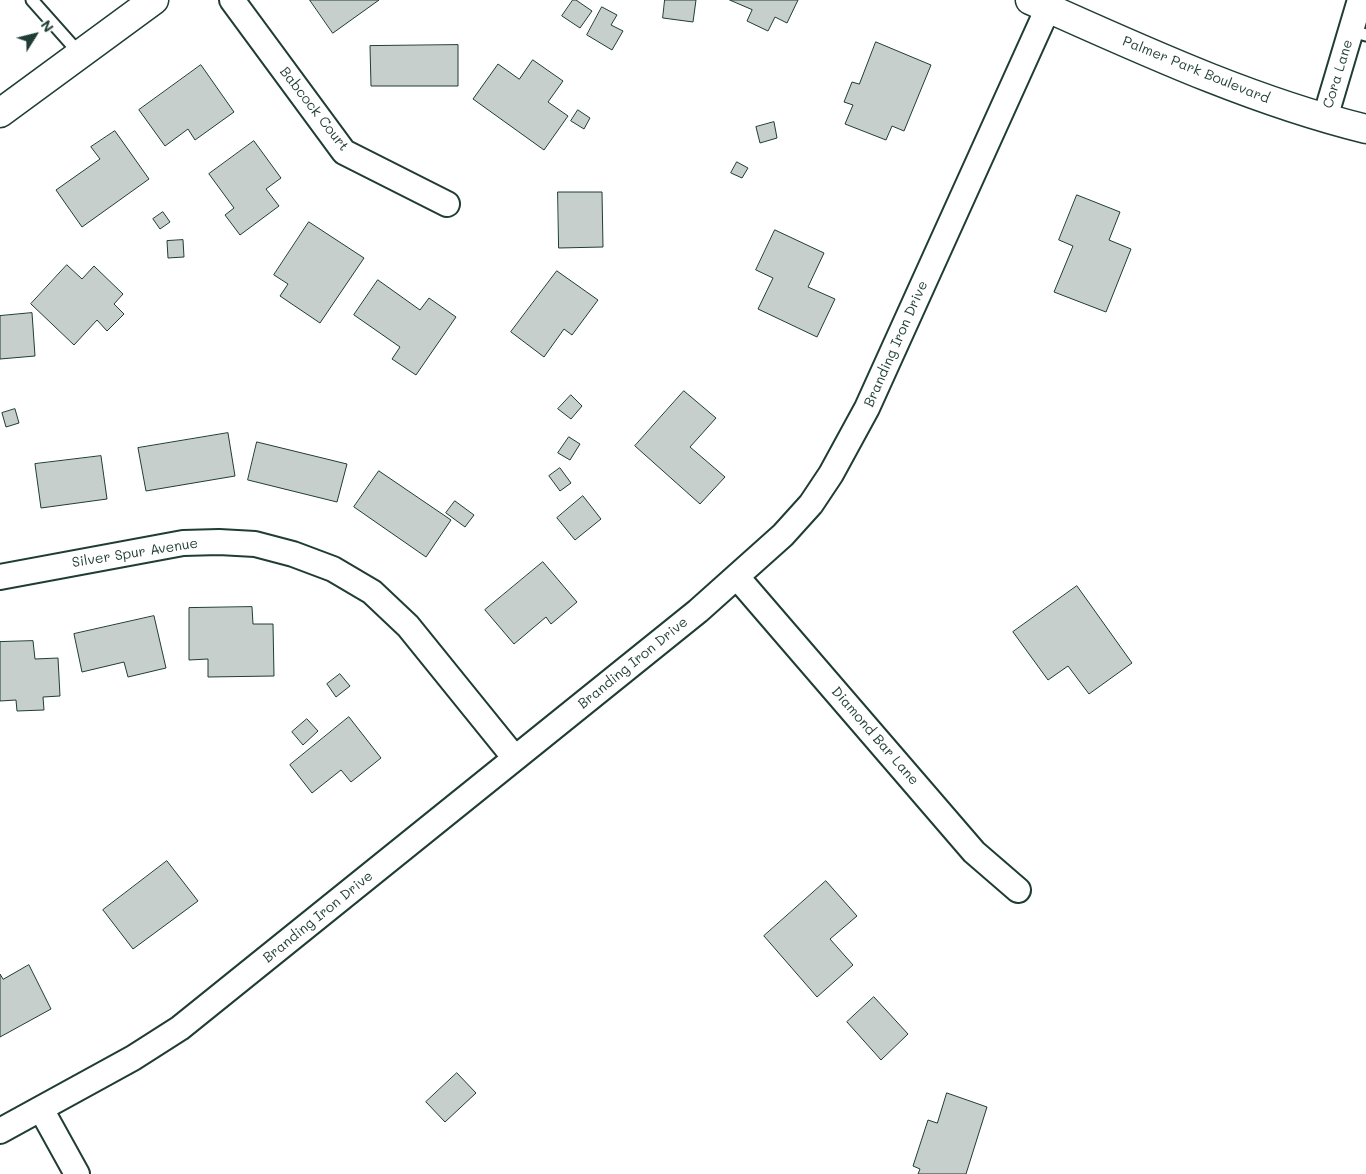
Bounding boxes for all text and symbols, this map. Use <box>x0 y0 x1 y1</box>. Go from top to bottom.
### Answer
north arrow <box>10 10 60 60</box>
text: N <box>37 16 58 36</box>
street label: Palmer Park Boulevard <box>1120 33 1272 107</box>
street label: Cora Lane <box>1320 38 1356 110</box>
street label: Babcock Court <box>276 64 352 154</box>
street label: Branding Iron Drive <box>861 278 931 410</box>
street label: Silver Spur Avenue <box>71 535 199 571</box>
street label: Branding Iron Drive <box>575 614 691 712</box>
street label: Diamond Bar Lane <box>828 683 922 789</box>
street label: Branding Iron Drive <box>260 868 376 966</box>

